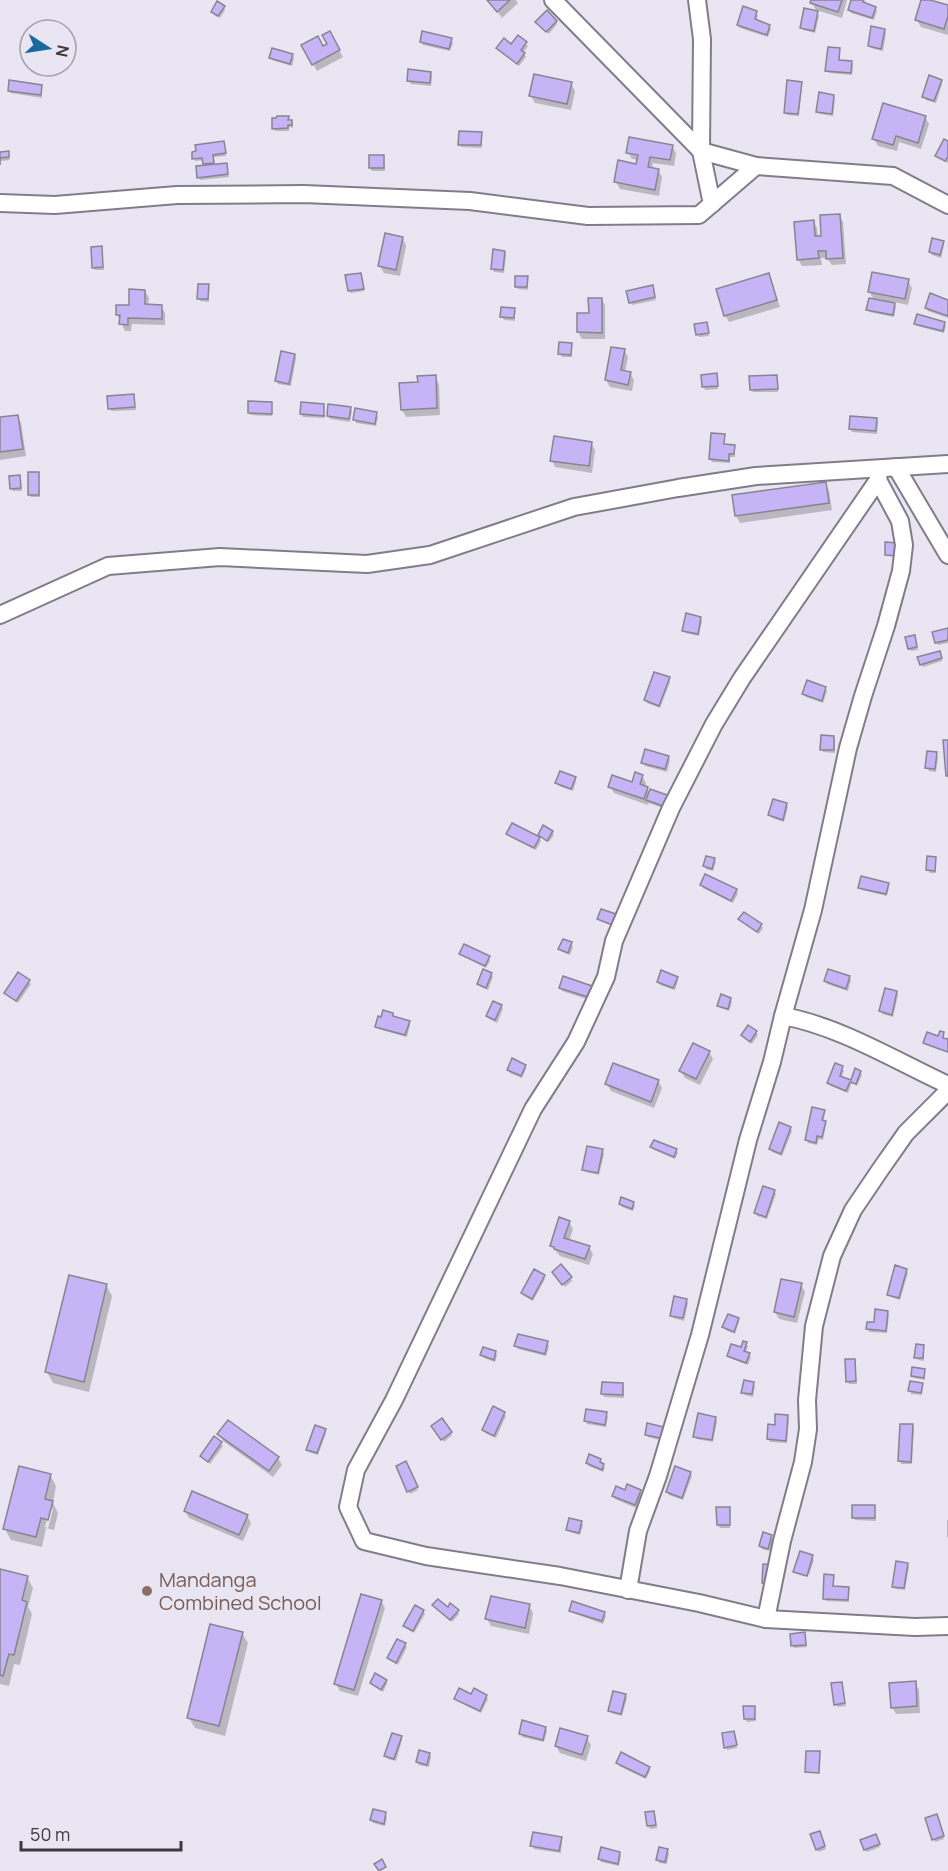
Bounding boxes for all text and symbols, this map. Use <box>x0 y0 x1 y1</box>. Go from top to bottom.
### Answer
north arrow <box>18 18 78 78</box>
text: N <box>51 43 75 59</box>
place label: Mandanga Combined School <box>159 1566 322 1616</box>
marker: Mandanga Combined School <box>140 1584 154 1598</box>
scale bar <box>21 1814 182 1852</box>
text: 50 m <box>30 1822 70 1846</box>

